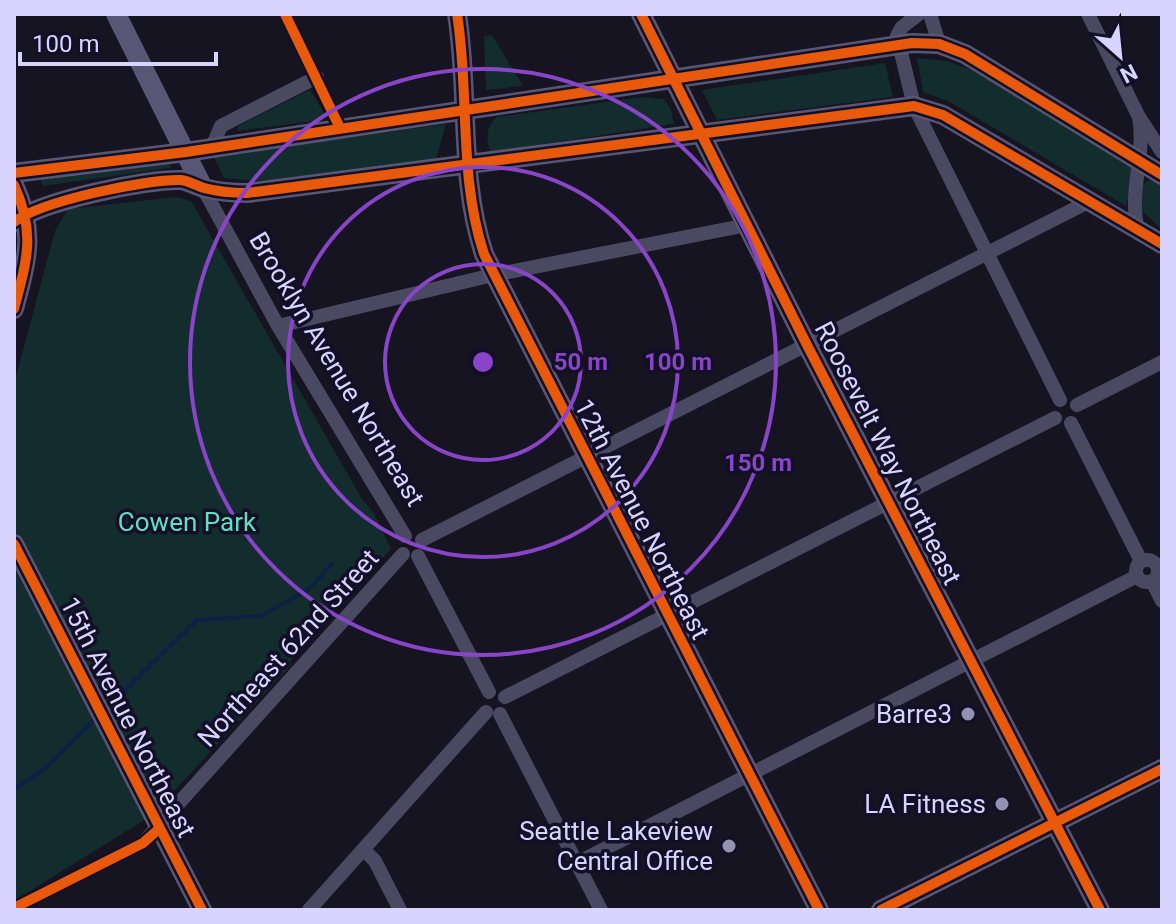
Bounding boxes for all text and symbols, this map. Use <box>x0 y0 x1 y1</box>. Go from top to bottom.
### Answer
scale bar <box>20 16 216 66</box>
north arrow <box>1080 16 1160 96</box>
text: 100 m <box>32 30 99 58</box>
text: N <box>1116 59 1141 88</box>
street label: Brooklyn Avenue Northeast <box>243 227 431 511</box>
street label: Roosevelt Way Northeast <box>809 317 967 589</box>
centre of rings <box>469 348 497 376</box>
text: 50 m <box>554 348 608 376</box>
text: 100 m <box>644 348 712 376</box>
street label: 12th Avenue Northeast <box>568 394 716 644</box>
text: 150 m <box>724 449 792 477</box>
park label: Cowen Park <box>118 507 257 537</box>
street label: Northeast 62nd Street <box>191 543 385 753</box>
street label: 15th Avenue Northeast <box>54 592 202 842</box>
place label: Barre3 <box>876 699 952 729</box>
marker: Barre3 <box>959 705 977 723</box>
place label: LA Fitness <box>864 789 986 819</box>
marker: LA Fitness <box>993 795 1011 813</box>
place label: Seattle Lakeview Central Office <box>519 816 713 876</box>
marker: Seattle Lakeview Central Office <box>720 837 738 855</box>

